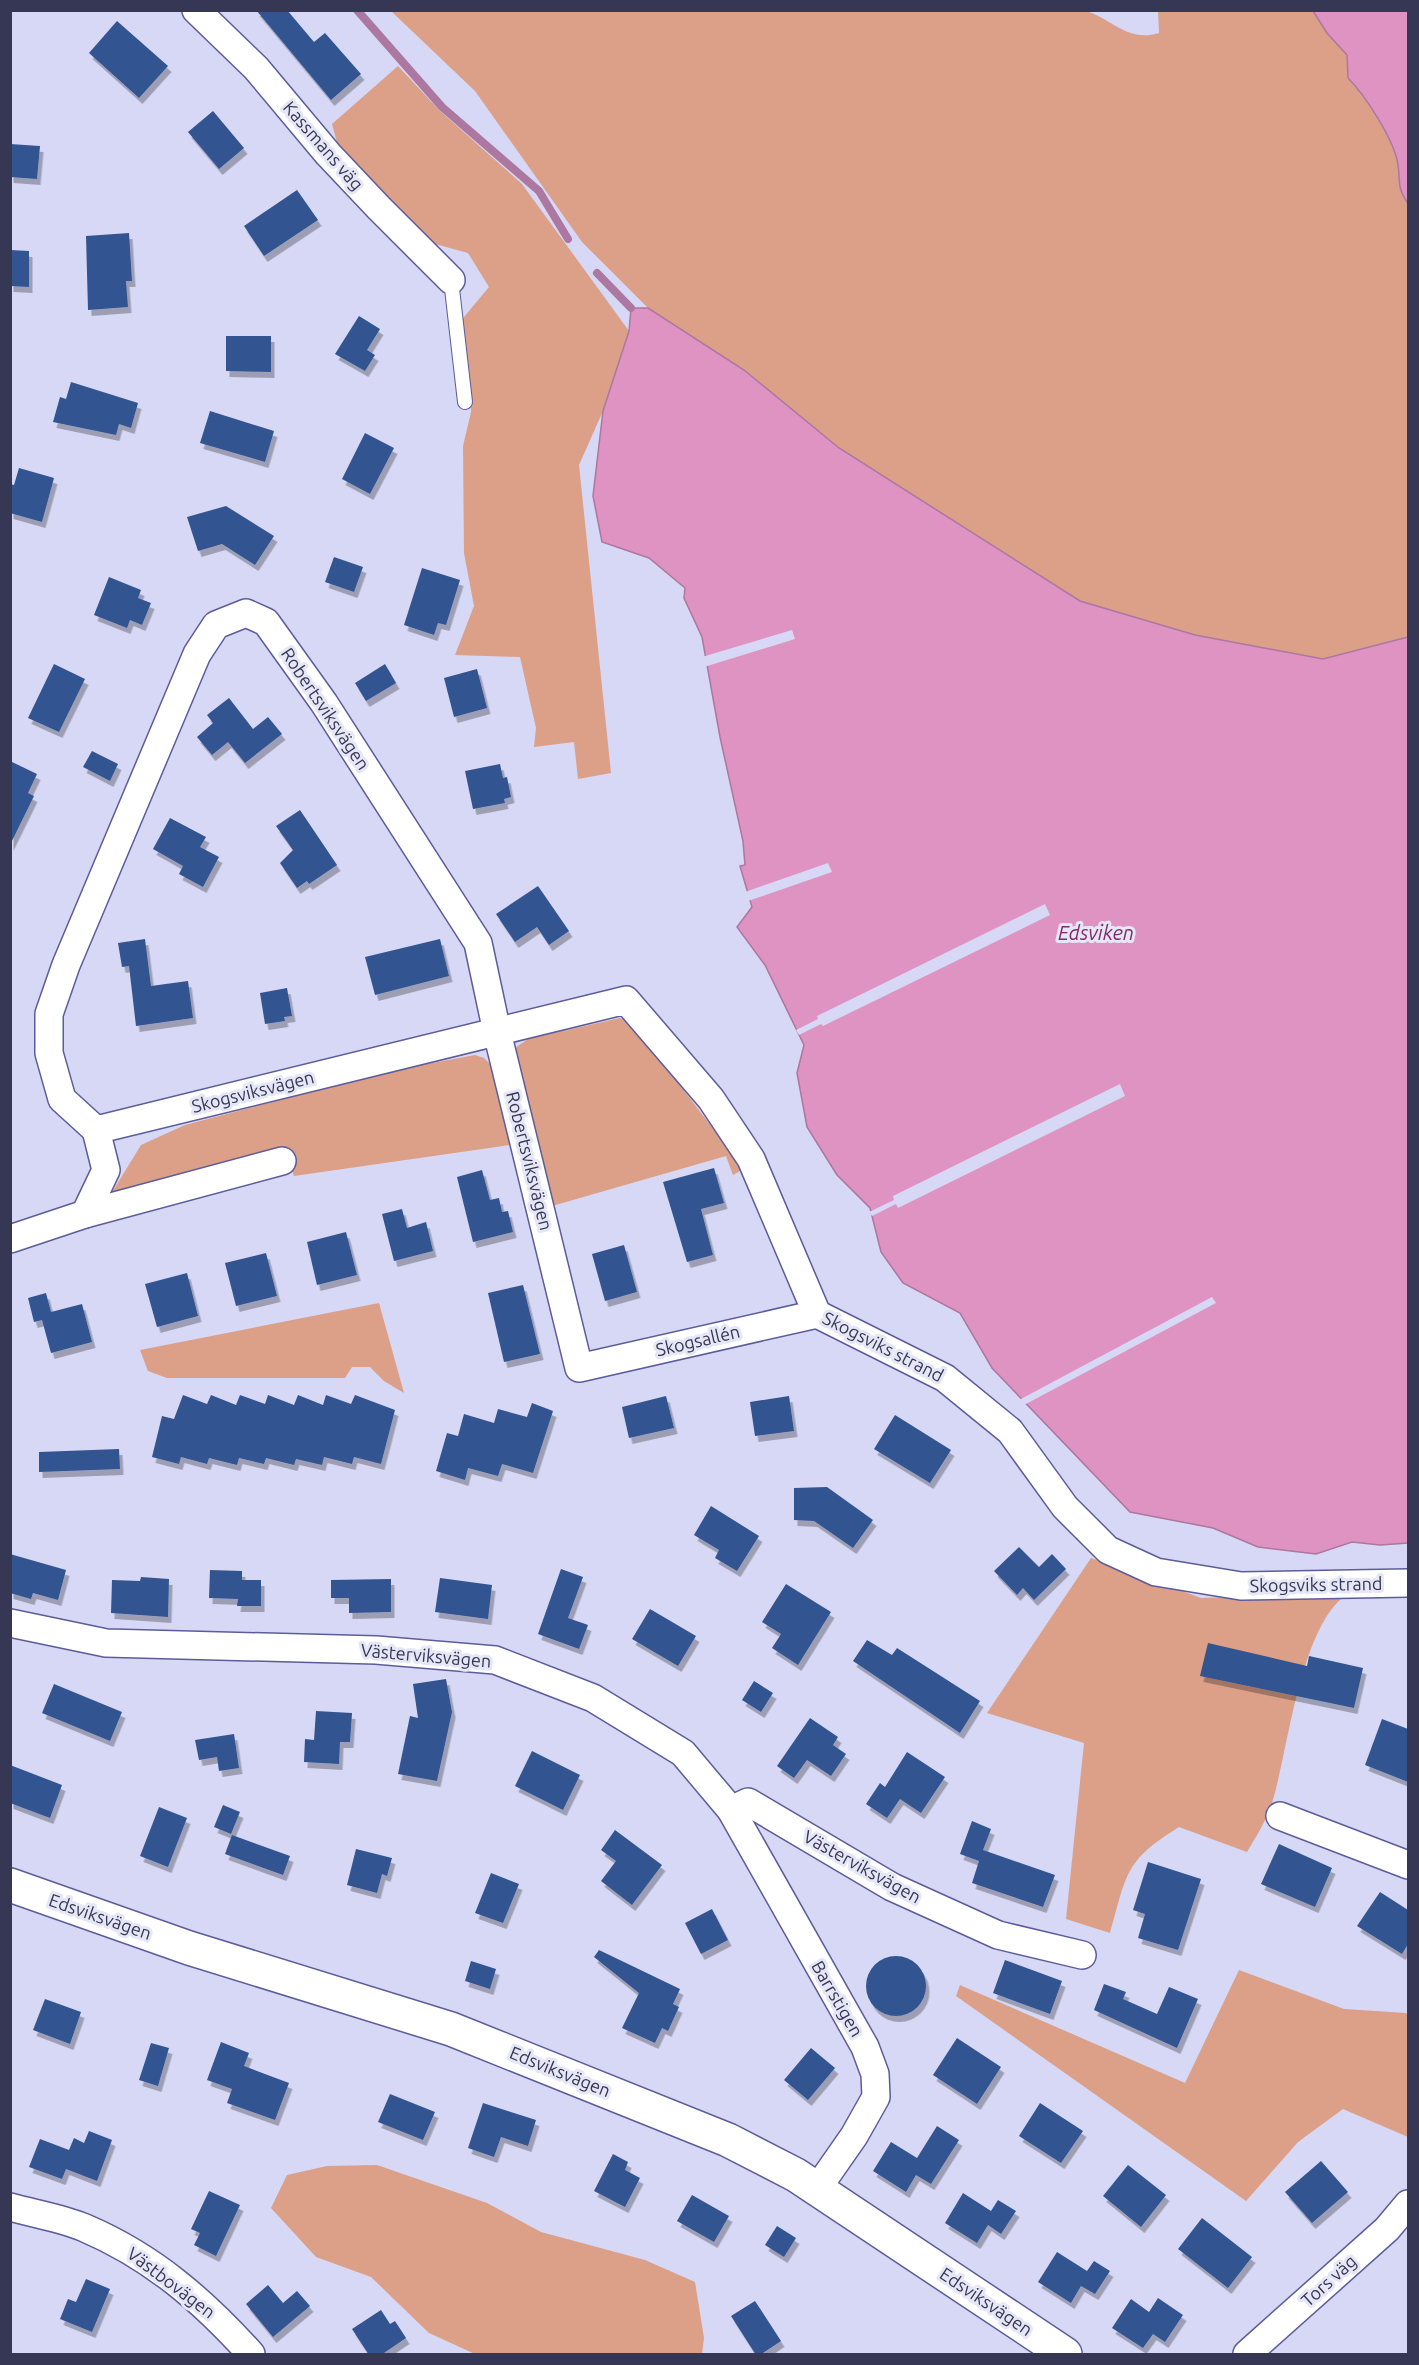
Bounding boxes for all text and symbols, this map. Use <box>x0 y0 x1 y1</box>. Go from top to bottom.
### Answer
street label: Kassmans väg <box>280 97 368 194</box>
street label: Robertsviksvägen <box>278 644 374 773</box>
water label: Edsviken <box>1058 921 1134 944</box>
street label: Skogsviksvägen <box>189 1066 316 1116</box>
street label: Robertsviksvägen <box>503 1089 557 1232</box>
street label: Skogsviks strand <box>820 1307 947 1385</box>
street label: Skogsallén <box>654 1321 742 1359</box>
street label: Skogsviks strand <box>1249 1573 1383 1595</box>
street label: Västerviksvägen <box>360 1639 492 1671</box>
street label: Västerviksvägen <box>800 1826 925 1907</box>
street label: Edsviksvägen <box>47 1889 154 1943</box>
street label: Barrstigen <box>808 1957 868 2040</box>
street label: Edsviksvägen <box>507 2042 614 2100</box>
street label: Västbovägen <box>124 2243 219 2322</box>
street label: Tors väg <box>1297 2250 1360 2310</box>
street label: Edsviksvägen <box>937 2263 1036 2339</box>

